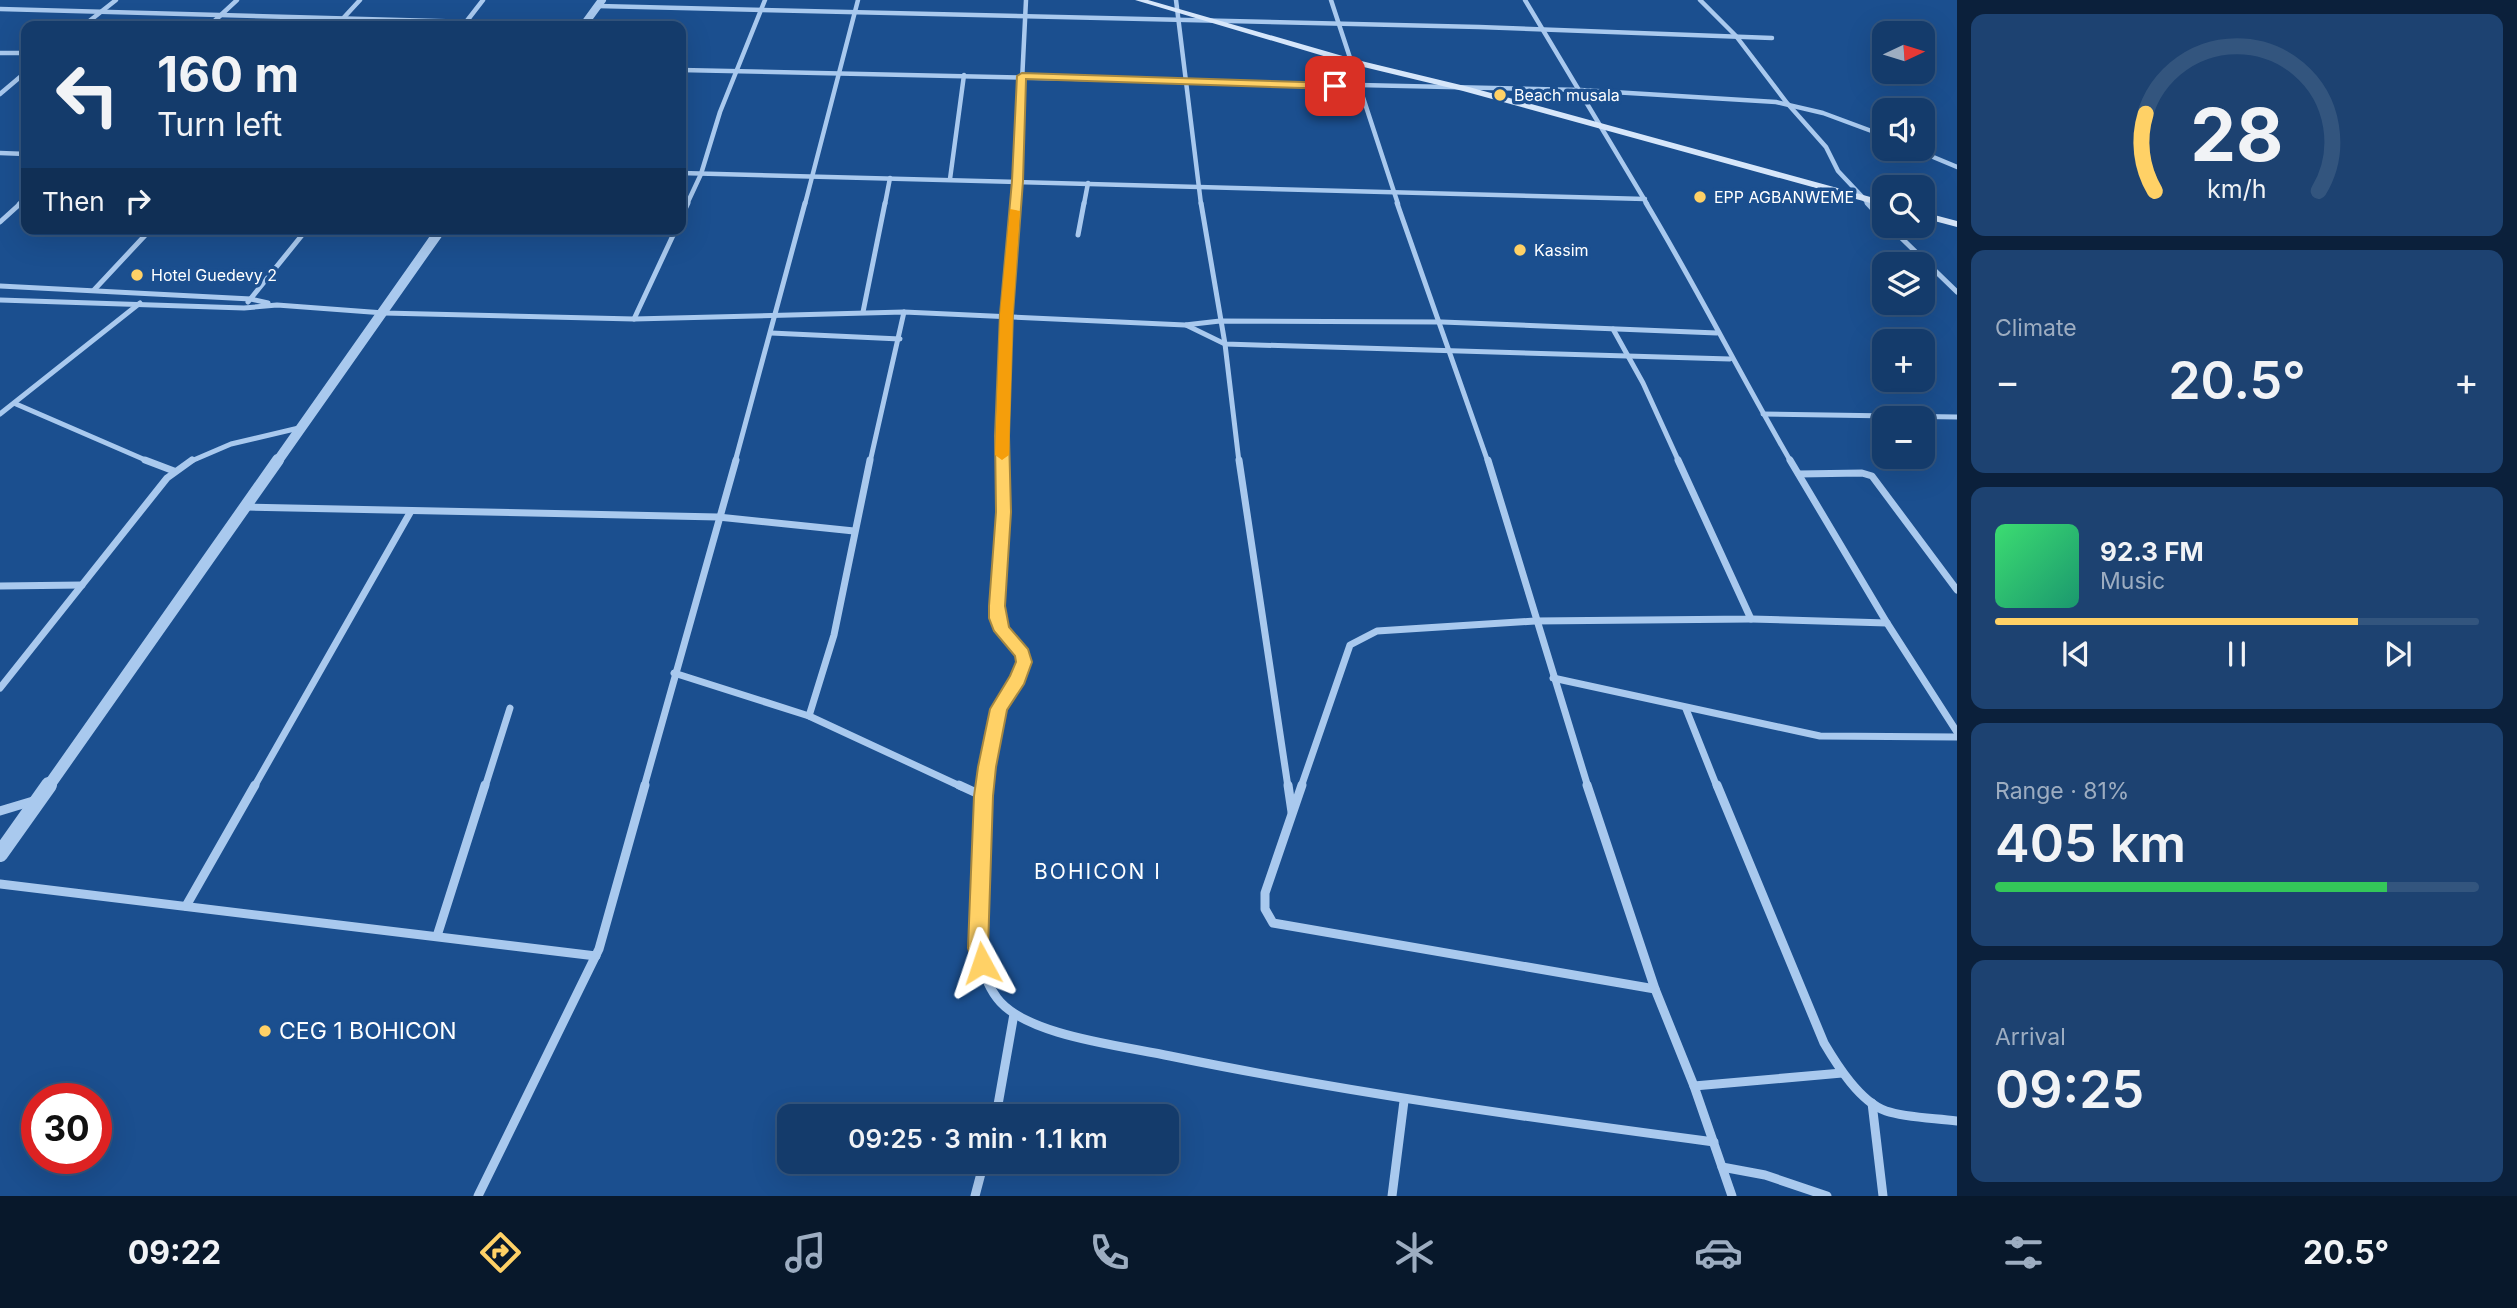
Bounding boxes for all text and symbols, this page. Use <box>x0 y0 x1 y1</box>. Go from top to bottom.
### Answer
north arrow <box>1872 21 1936 84</box>
map controls <box>1872 21 1935 469</box>
text: 160 m <box>157 45 299 104</box>
icon: left <box>42 49 133 140</box>
pin <box>1305 56 1365 116</box>
icon: arrive <box>1316 67 1354 105</box>
place label: Beach musala <box>1514 85 1620 105</box>
marker: Beach musala <box>1492 87 1508 103</box>
text: 28 <box>2190 91 2284 180</box>
button: sound <box>1872 98 1935 161</box>
text: Turn left <box>157 105 282 144</box>
text: km/h <box>2207 174 2267 204</box>
button: search <box>1872 175 1935 238</box>
icon: right <box>119 182 157 220</box>
text: Then <box>42 186 105 217</box>
place label: EPP AGBANWEME <box>1714 187 1854 207</box>
marker: EPP AGBANWEME <box>1692 189 1708 205</box>
place label: Kassim <box>1534 240 1589 260</box>
marker: Kassim <box>1512 242 1528 258</box>
button: layers <box>1872 252 1935 315</box>
place label: Hotel Guedevy 2 <box>151 265 277 285</box>
marker: Hotel Guedevy 2 <box>129 267 145 283</box>
text: Climate <box>1995 314 2077 342</box>
button: + <box>1872 329 1935 392</box>
text: 20.5° <box>2168 349 2306 412</box>
text: − <box>1995 358 2020 404</box>
text: + <box>2454 358 2479 404</box>
button: − <box>1872 406 1935 469</box>
text: 92.3 FM <box>2100 536 2204 567</box>
text: Music <box>2100 567 2165 595</box>
icon: previous <box>2057 635 2095 673</box>
icon: pause <box>2218 635 2256 673</box>
icon: next <box>2379 635 2417 673</box>
text: Range · 81% <box>1995 777 2129 805</box>
text: 405 km <box>1995 812 2186 875</box>
district label: BOHICON I <box>1034 859 1162 884</box>
position arrow <box>945 926 1019 1000</box>
place label: CEG 1 BOHICON <box>279 1017 457 1045</box>
marker: CEG 1 BOHICON <box>257 1023 273 1039</box>
text: Arrival <box>1995 1023 2066 1051</box>
text: 09:25 <box>1995 1058 2144 1121</box>
speed limit sign: 30 <box>21 1083 112 1174</box>
text: 09:25 · 3 min · 1.1 km <box>848 1123 1108 1154</box>
icon: directions <box>476 1228 525 1277</box>
icon: music <box>781 1228 830 1277</box>
icon: phone <box>1085 1228 1134 1277</box>
icon: climate <box>1390 1228 1439 1277</box>
icon: car <box>1694 1228 1743 1277</box>
icon: filters <box>1999 1228 2048 1277</box>
text: 09:22 <box>128 1233 221 1272</box>
text: 20.5° <box>2303 1233 2389 1272</box>

